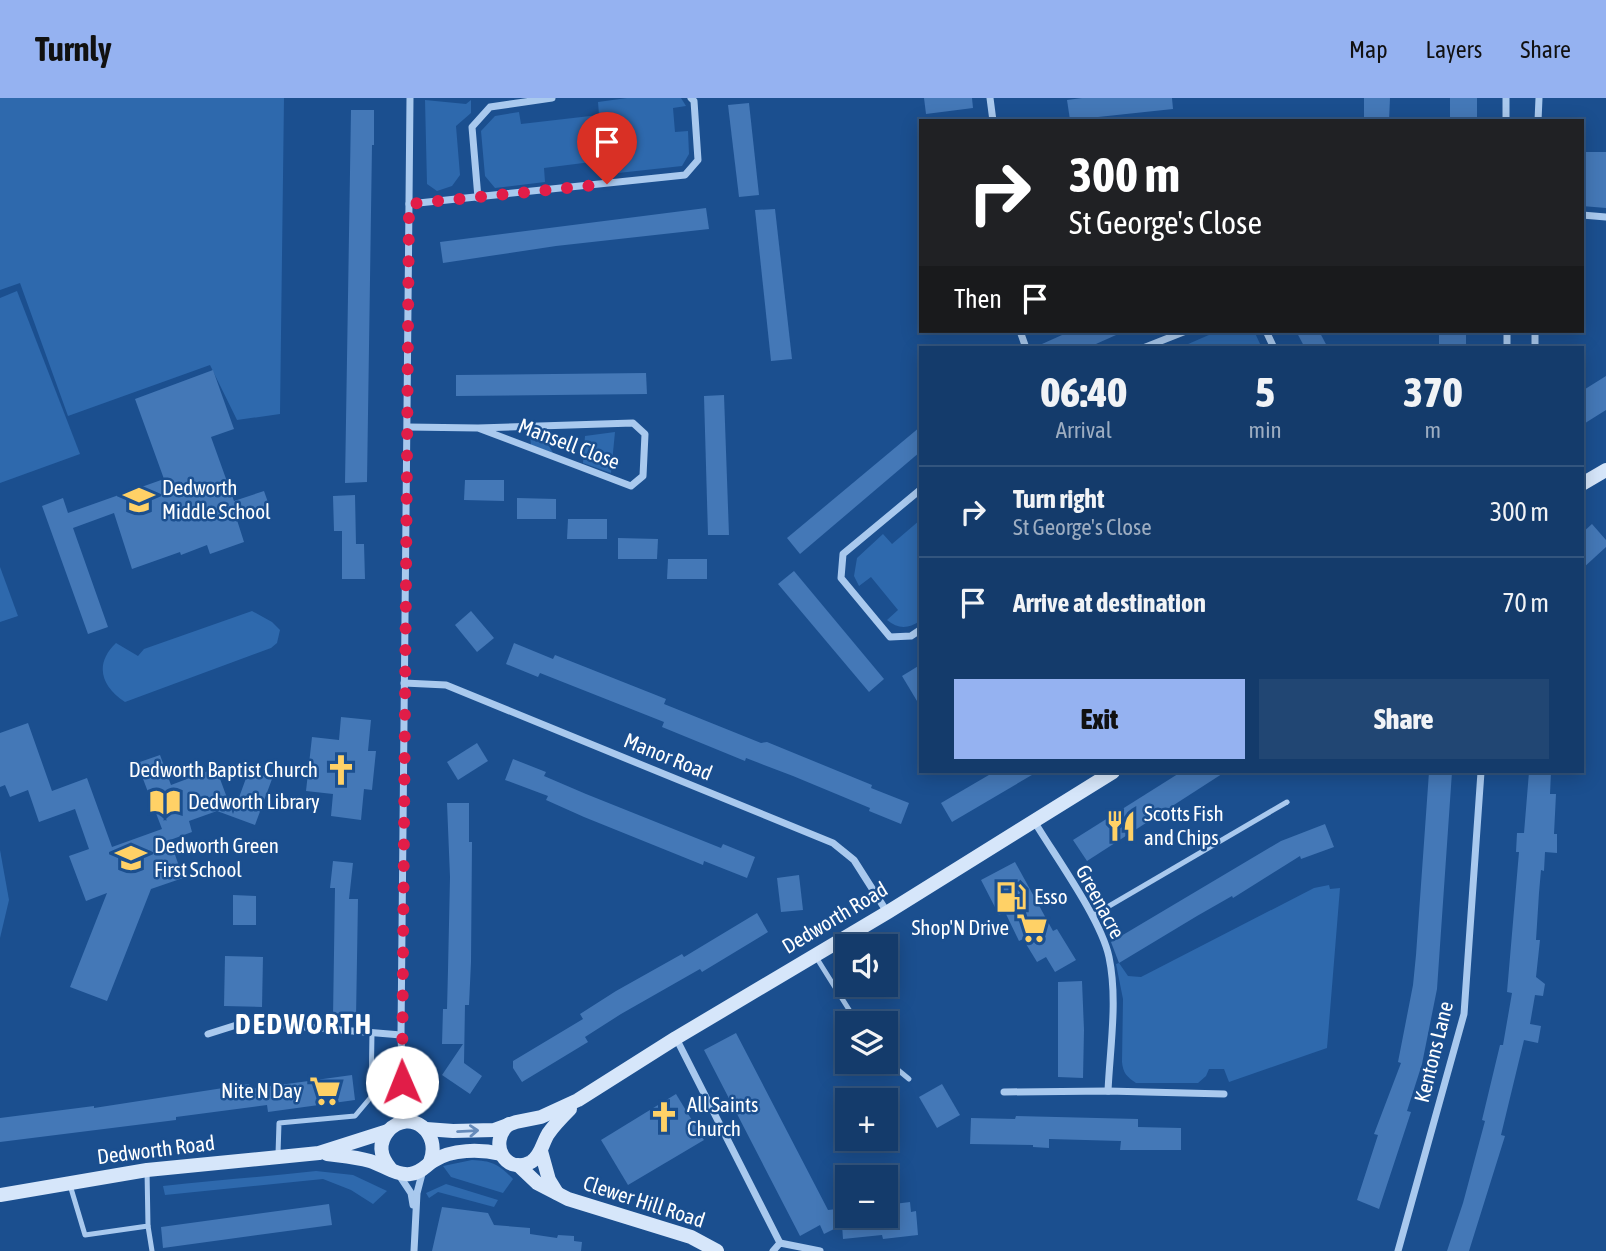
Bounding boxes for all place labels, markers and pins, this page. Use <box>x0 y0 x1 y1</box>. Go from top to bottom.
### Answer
pin <box>577 112 637 184</box>
place label: Dedworth Middle School <box>162 475 271 523</box>
school or university icon: Dedworth Middle School <box>122 483 156 517</box>
church icon: Dedworth Baptist Church <box>324 753 358 787</box>
place label: Dedworth Baptist Church <box>129 757 318 781</box>
library icon: Dedworth Library <box>148 785 182 819</box>
place label: Dedworth Library <box>188 789 320 813</box>
place label: Scotts Fish and Chips <box>1144 801 1224 849</box>
restaurant icon: Scotts Fish and Chips <box>1104 809 1138 843</box>
place label: Dedworth Green First School <box>154 833 279 881</box>
school or university icon: Dedworth Green First School <box>114 841 148 875</box>
fuel station icon: Esso <box>994 880 1028 914</box>
place label: Esso <box>1034 884 1068 908</box>
supermarket icon: Shop'N Drive <box>1015 911 1049 945</box>
place label: Shop'N Drive <box>912 915 1009 939</box>
supermarket icon: Nite N Day <box>308 1074 342 1108</box>
place label: Nite N Day <box>221 1078 302 1102</box>
place label: All Saints Church <box>687 1092 758 1140</box>
church icon: All Saints Church <box>647 1100 681 1134</box>

